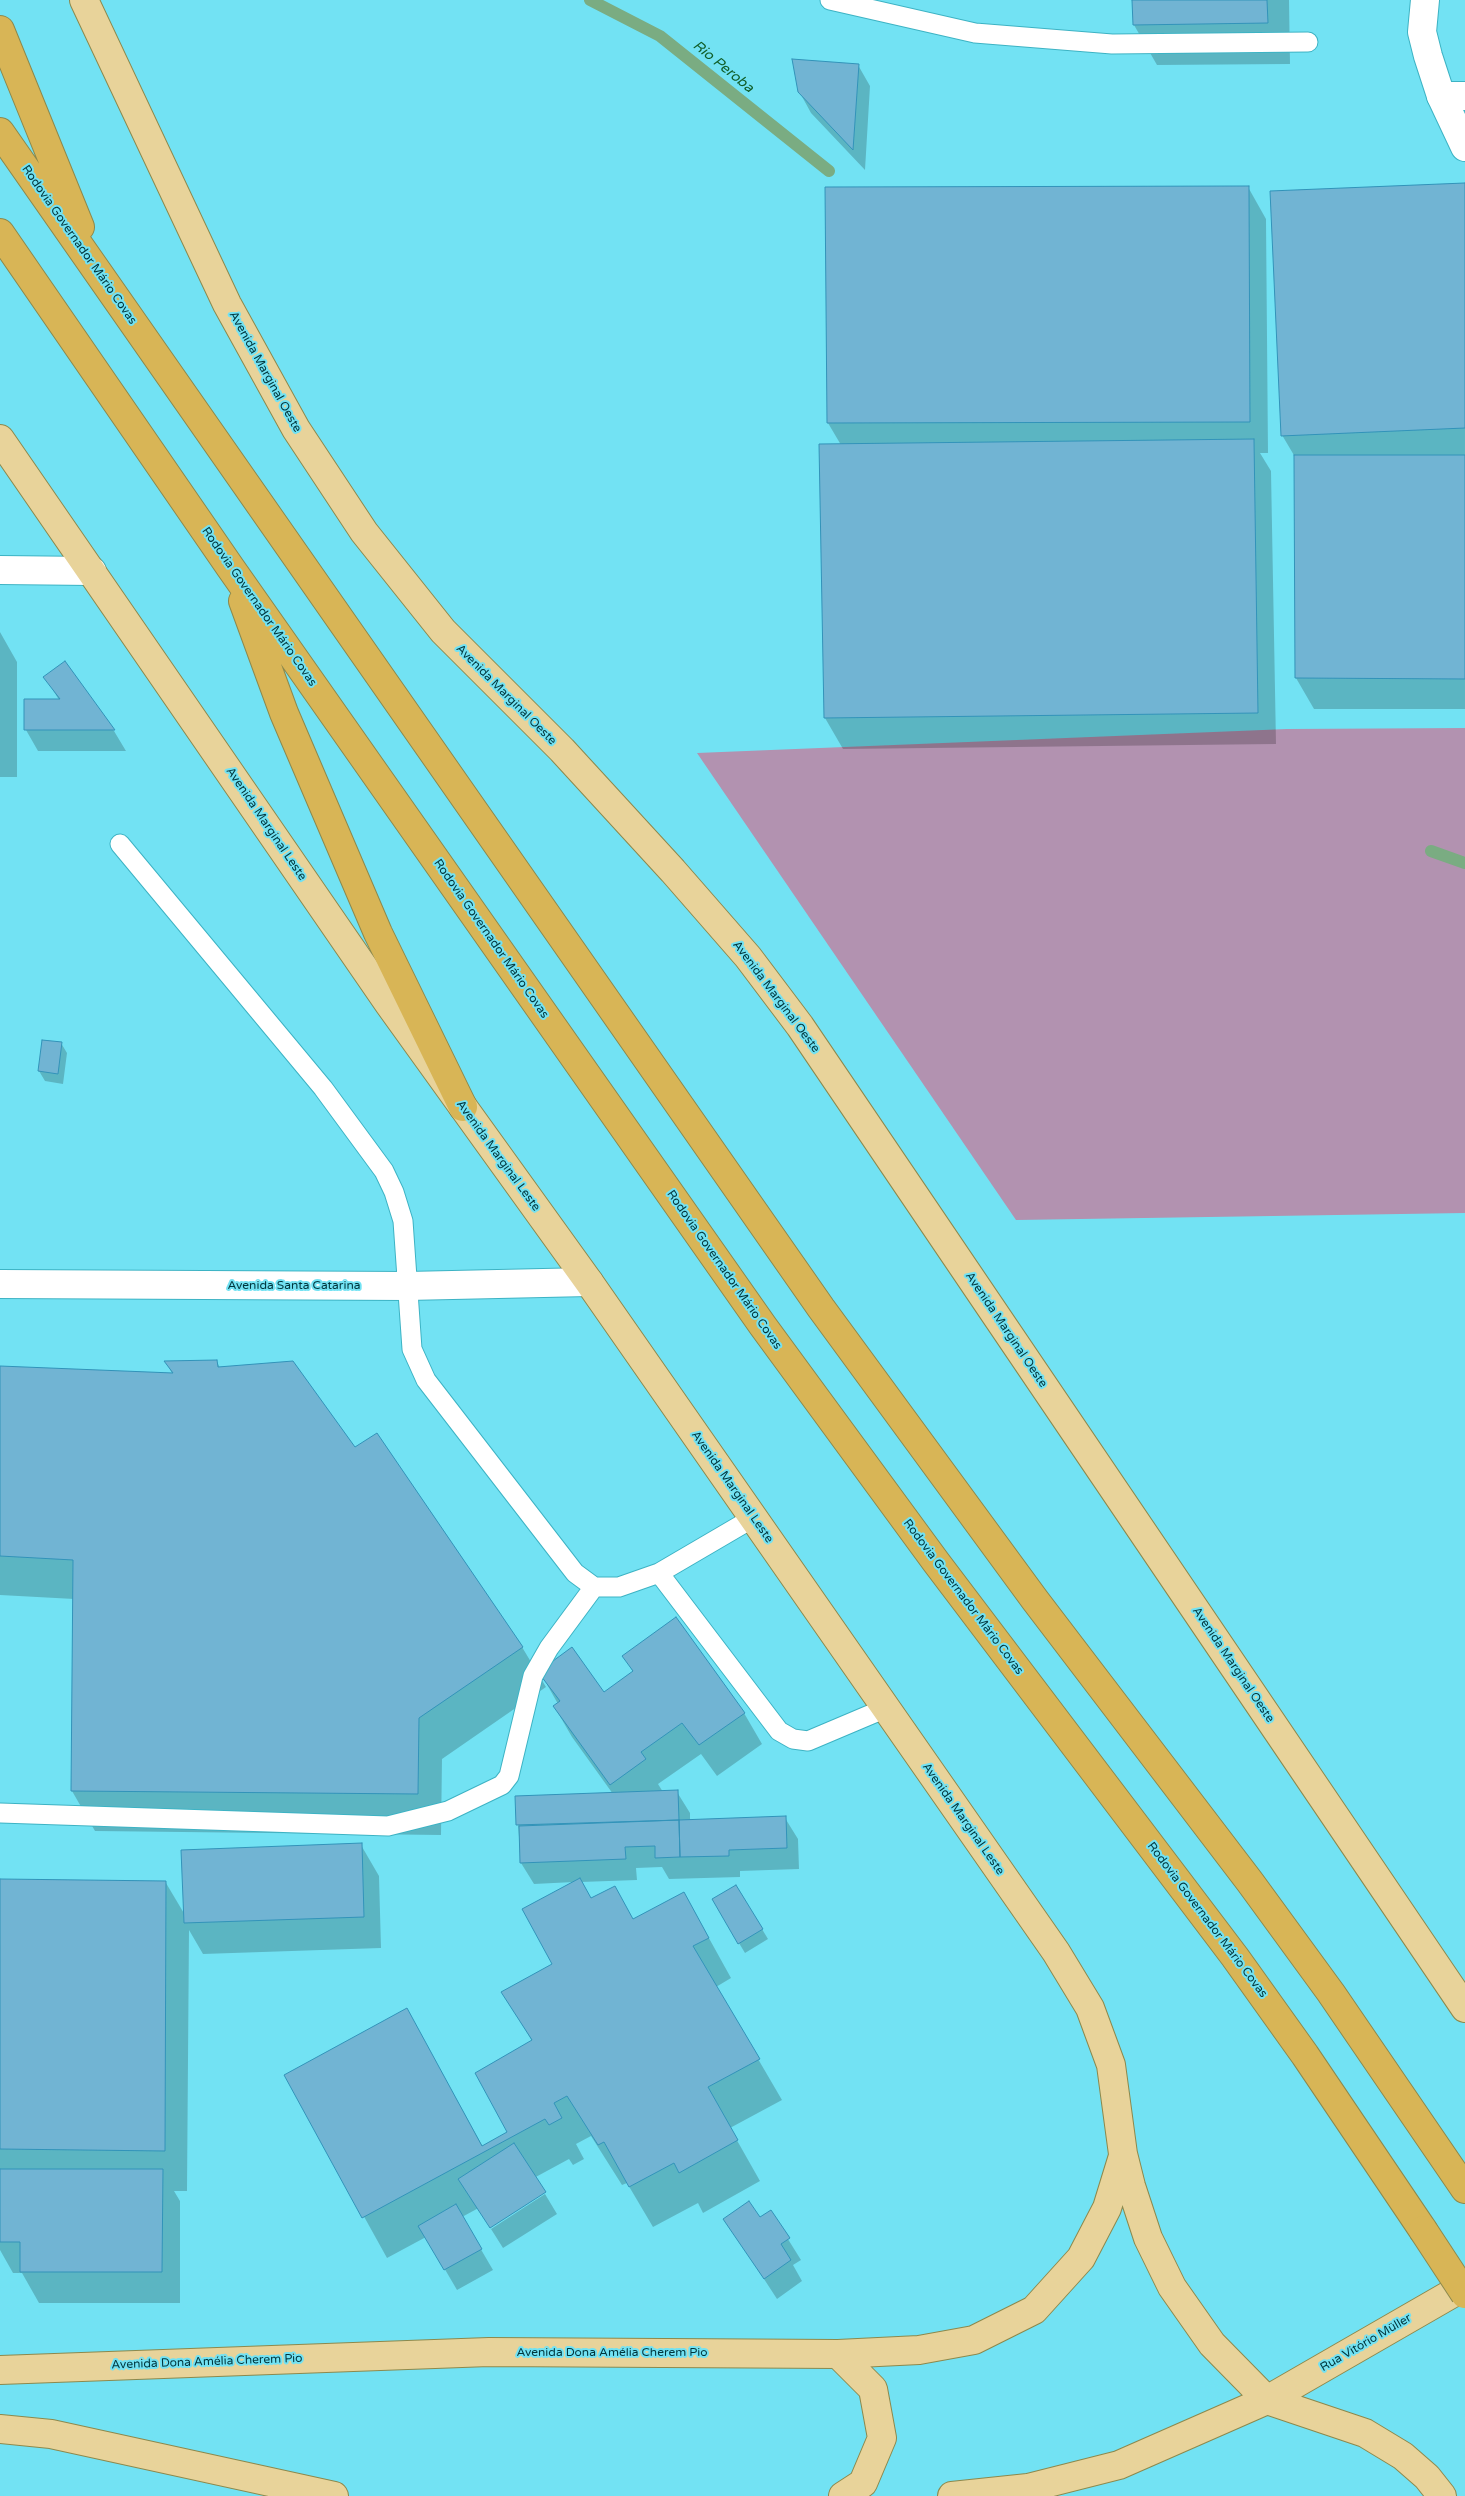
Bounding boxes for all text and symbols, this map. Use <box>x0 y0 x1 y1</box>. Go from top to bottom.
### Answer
water label: Rio Peroba <box>689 37 757 97</box>
street label: Rodovia Governador Mário Covas <box>18 163 140 327</box>
street label: Avenida Marginal Oeste <box>226 309 304 435</box>
street label: Rodovia Governador Mário Covas <box>198 525 320 689</box>
street label: Avenida Marginal Oeste <box>453 642 559 748</box>
street label: Avenida Marginal Leste <box>223 765 309 883</box>
street label: Rodovia Governador Mário Covas <box>430 857 552 1021</box>
street label: Avenida Marginal Oeste <box>729 938 823 1056</box>
street label: Avenida Marginal Leste <box>453 1098 543 1214</box>
street label: Rodovia Governador Mário Covas <box>663 1188 785 1352</box>
street label: Avenida Marginal Oeste <box>962 1270 1050 1390</box>
street label: Avenida Santa Catarina <box>228 1279 360 1293</box>
street label: Avenida Marginal Leste <box>688 1428 776 1546</box>
street label: Rodovia Governador Mário Covas <box>900 1516 1026 1678</box>
street label: Avenida Marginal Oeste <box>1189 1605 1277 1725</box>
street label: Avenida Marginal Leste <box>919 1760 1007 1878</box>
street label: Rodovia Governador Mário Covas <box>1144 1839 1270 2001</box>
street label: Rua Vitório Müller <box>1318 2311 1414 2375</box>
street label: Avenida Dona Amélia Cherem Pio <box>516 2346 708 2360</box>
street label: Avenida Dona Amélia Cherem Pio <box>111 2351 303 2373</box>

